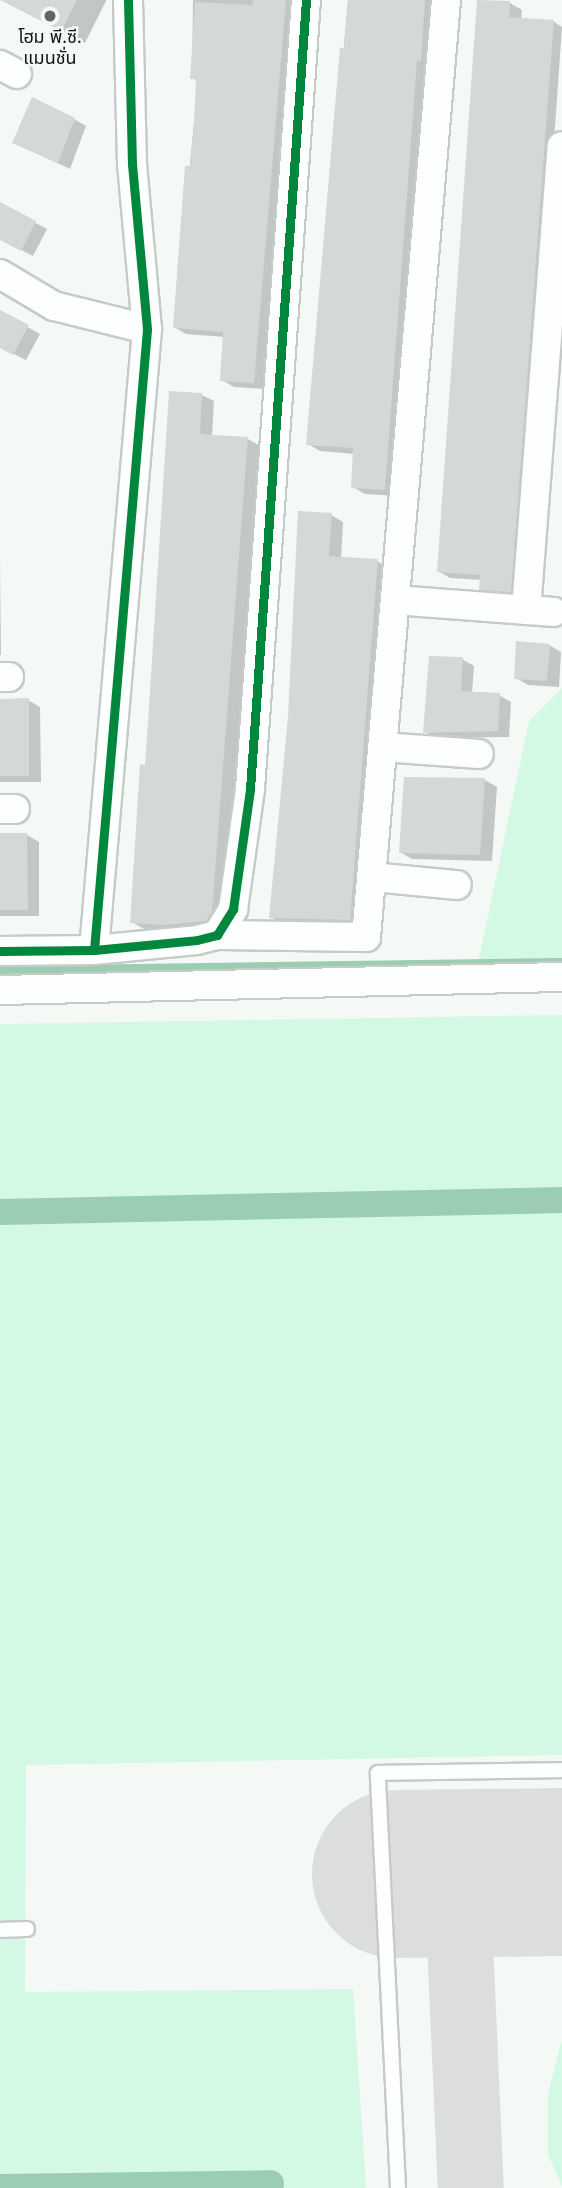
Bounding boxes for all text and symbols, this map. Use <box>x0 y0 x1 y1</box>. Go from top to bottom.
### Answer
marker: โฮม พี.ซี. แมนชั่น <box>42 8 58 24</box>
place label: โฮม พี.ซี. แมนชั่น <box>18 27 82 70</box>

